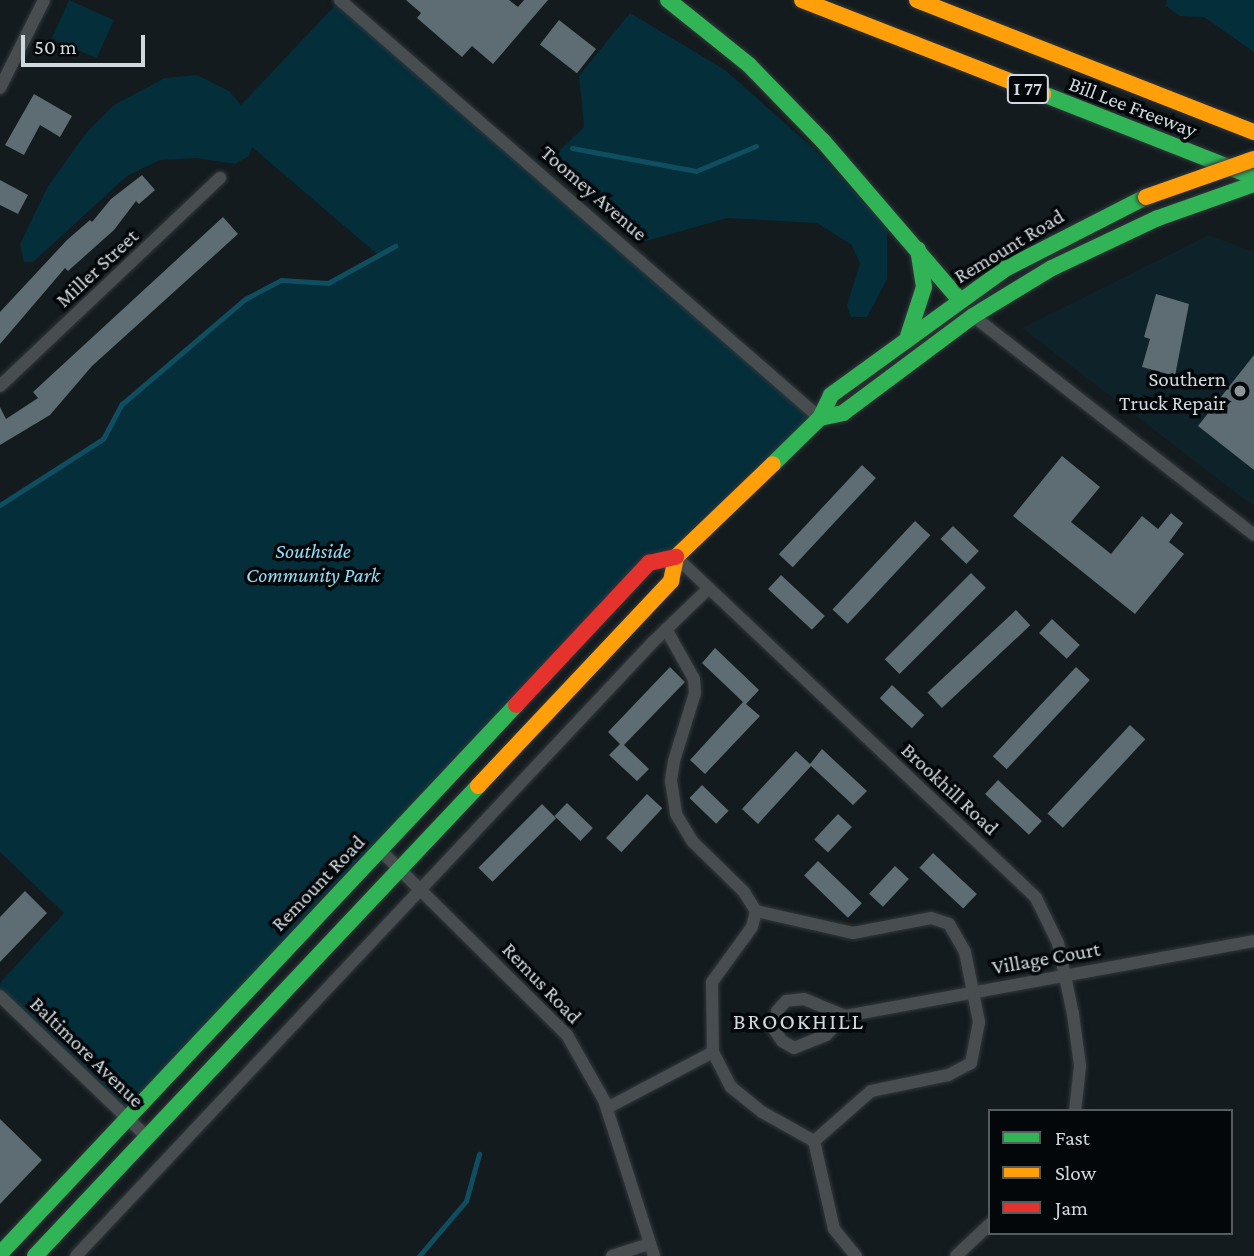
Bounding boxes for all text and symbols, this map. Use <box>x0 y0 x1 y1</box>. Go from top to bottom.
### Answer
scale bar <box>24 21 149 65</box>
text: 50 m <box>34 35 77 59</box>
street label: Bill Lee Freeway <box>1065 71 1201 143</box>
road number: I 77 <box>1005 74 1051 104</box>
street label: Toomey Avenue <box>536 140 652 246</box>
street label: Remount Road <box>949 203 1069 289</box>
street label: Miller Street <box>50 223 144 313</box>
place label: Southern Truck Repair <box>1119 366 1226 416</box>
marker: Southern Truck Repair <box>1232 383 1248 399</box>
park label: Southside Community Park <box>246 538 380 588</box>
street label: Brookhill Road <box>896 738 1004 840</box>
street label: Remount Road <box>266 830 370 936</box>
street label: Village Court <box>990 936 1102 980</box>
street label: Remus Road <box>497 937 587 1029</box>
street label: Baltimore Avenue <box>25 991 149 1113</box>
district label: BROOKHILL <box>734 1007 864 1035</box>
legend <box>988 1109 1233 1235</box>
text: Fast <box>1055 1126 1090 1150</box>
text: Slow <box>1055 1161 1096 1185</box>
text: Jam <box>1055 1196 1088 1220</box>

